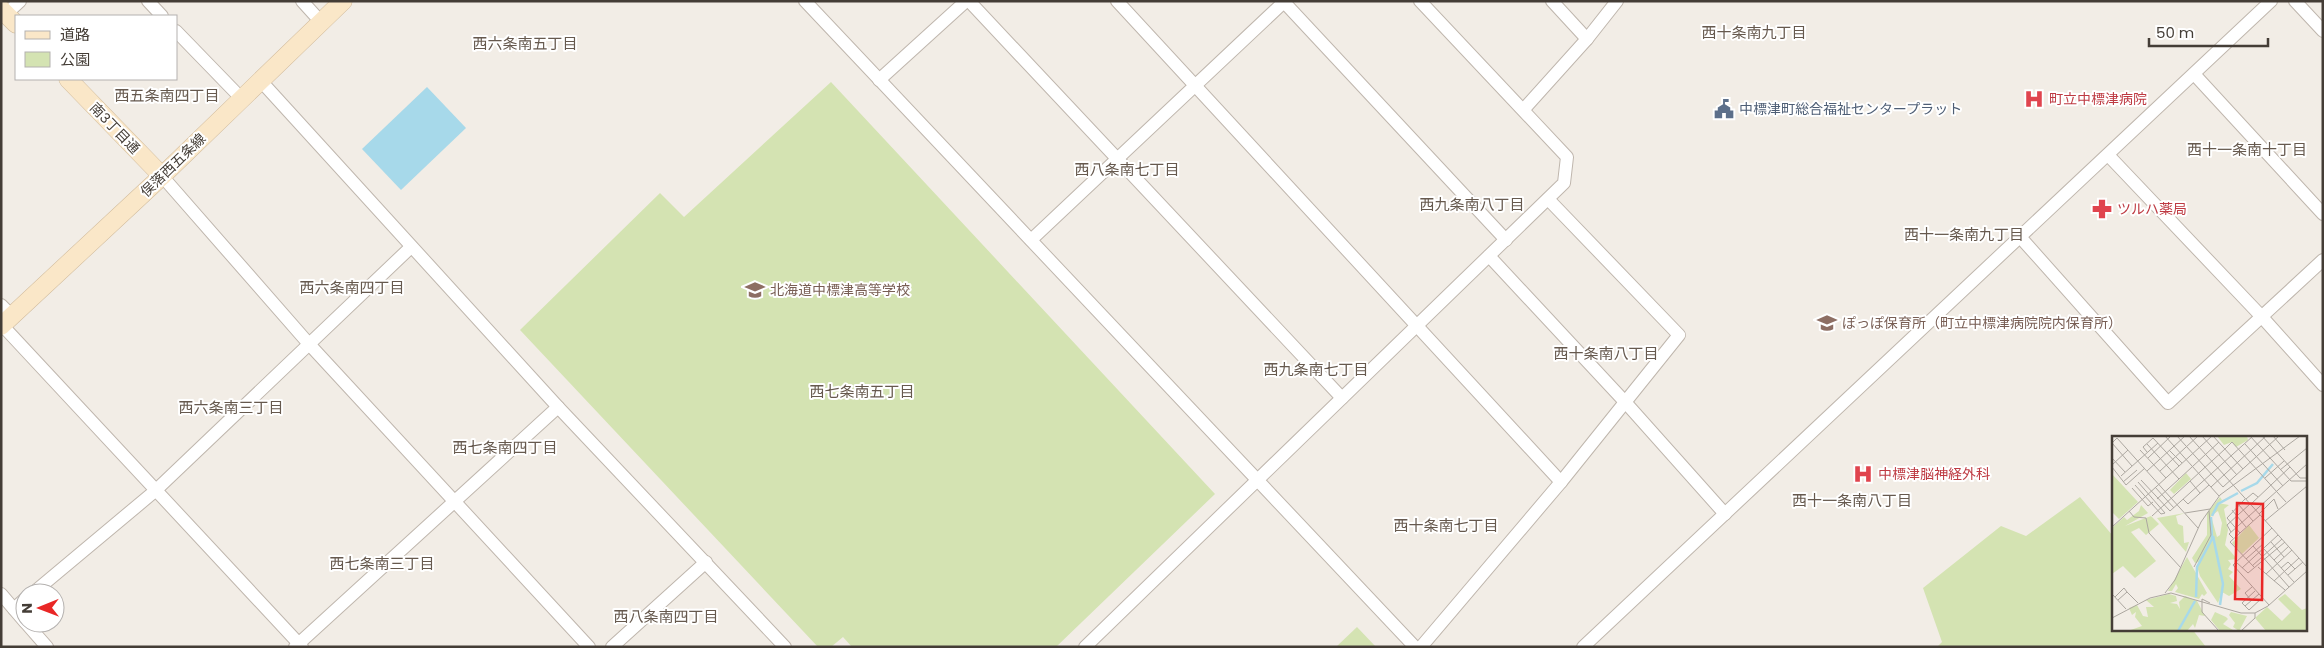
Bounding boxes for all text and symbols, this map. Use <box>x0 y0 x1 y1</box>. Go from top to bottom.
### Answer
legend <box>15 15 178 80</box>
scale bar <box>2149 15 2268 47</box>
district label: 西十条南九丁目 <box>1701 22 1807 43</box>
text: 50 m <box>2156 22 2194 43</box>
text: 道路 <box>60 24 90 45</box>
district label: 西六条南五丁目 <box>472 33 578 54</box>
text: 公園 <box>60 49 90 70</box>
district label: 西五条南四丁目 <box>114 85 220 106</box>
hospital icon: 町立中標津病院 <box>2023 88 2045 110</box>
place label: 町立中標津病院 <box>2049 89 2147 109</box>
street label: 南3丁目通 <box>85 98 145 158</box>
public building icon: 中標津町総合福祉センタープラット <box>1713 98 1735 120</box>
place label: 中標津町総合福祉センタープラット <box>1739 99 1962 119</box>
street label: 俣落西五条線 <box>136 129 210 201</box>
district label: 西十一条南十丁目 <box>2187 139 2307 160</box>
district label: 西八条南七丁目 <box>1074 159 1180 180</box>
district label: 西九条南八丁目 <box>1419 194 1525 215</box>
pharmacy icon: ツルハ薬局 <box>2091 198 2113 220</box>
place label: ツルハ薬局 <box>2117 199 2187 219</box>
district label: 西十一条南九丁目 <box>1904 224 2024 245</box>
district label: 西六条南四丁目 <box>299 277 405 298</box>
school or university icon: 北海道中標津高等学校 <box>744 279 766 301</box>
place label: 北海道中標津高等学校 <box>770 280 910 300</box>
school or university icon: ぽっぽ保育所（町立中標津病院院内保育所） <box>1816 312 1838 334</box>
place label: ぽっぽ保育所（町立中標津病院院内保育所） <box>1842 313 2122 333</box>
district label: 西十条南八丁目 <box>1553 343 1659 364</box>
district label: 西九条南七丁目 <box>1263 359 1369 380</box>
district label: 西七条南五丁目 <box>809 381 915 402</box>
district label: 西六条南三丁目 <box>178 397 284 418</box>
inset map <box>2112 436 2306 630</box>
district label: 西七条南四丁目 <box>452 437 558 458</box>
hospital icon: 中標津脳神経外科 <box>1852 463 1874 485</box>
place label: 中標津脳神経外科 <box>1878 464 1990 484</box>
district label: 西十一条南八丁目 <box>1792 490 1912 511</box>
district label: 西十条南七丁目 <box>1393 515 1499 536</box>
district label: 西七条南三丁目 <box>329 553 435 574</box>
north arrow <box>15 583 65 633</box>
text: N <box>17 603 37 614</box>
district label: 西八条南四丁目 <box>613 606 719 627</box>

